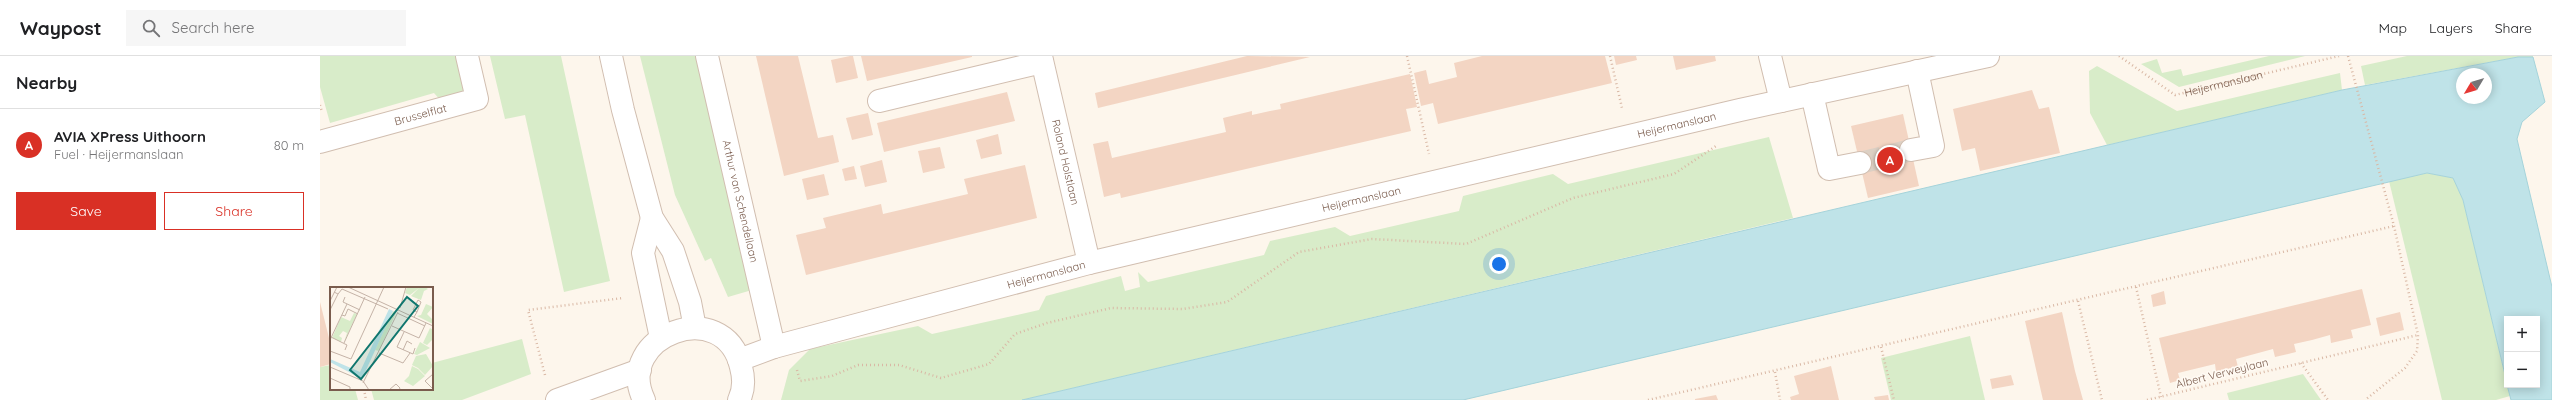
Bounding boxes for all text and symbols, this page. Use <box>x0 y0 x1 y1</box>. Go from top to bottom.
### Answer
search box <box>126 10 406 46</box>
text: Waypost <box>20 16 102 40</box>
icon: search <box>140 17 162 39</box>
text: Search here <box>172 18 254 37</box>
text: Map <box>2378 19 2407 37</box>
text: Layers <box>2429 19 2473 37</box>
text: Share <box>2495 19 2532 37</box>
street label: Heijermanslaan <box>2183 67 2264 100</box>
north arrow <box>2456 68 2492 104</box>
text: Nearby <box>16 72 77 93</box>
street label: Brusselflat <box>393 101 448 128</box>
street label: Heijermanslaan <box>1636 109 1717 141</box>
street label: Roland Holstlaan <box>1049 118 1082 206</box>
text: AVIA XPress Uithoorn <box>54 127 206 146</box>
text: A <box>25 137 33 153</box>
text: 80 m <box>274 137 304 153</box>
street label: Arthur van Schendellaan <box>720 139 761 264</box>
pin: A <box>1877 145 1903 175</box>
text: Fuel · Heijermanslaan <box>54 146 184 162</box>
street label: Heijermanslaan <box>1320 183 1402 215</box>
button: Save <box>16 192 156 230</box>
button: Share <box>164 192 304 230</box>
your location <box>1489 254 1509 274</box>
street label: Heijermanslaan <box>1005 257 1087 292</box>
inset map <box>330 287 433 390</box>
map controls <box>2504 316 2540 388</box>
button: + <box>2504 316 2540 352</box>
button: − <box>2504 352 2540 388</box>
street label: Albert Verweylaan <box>2174 355 2270 391</box>

